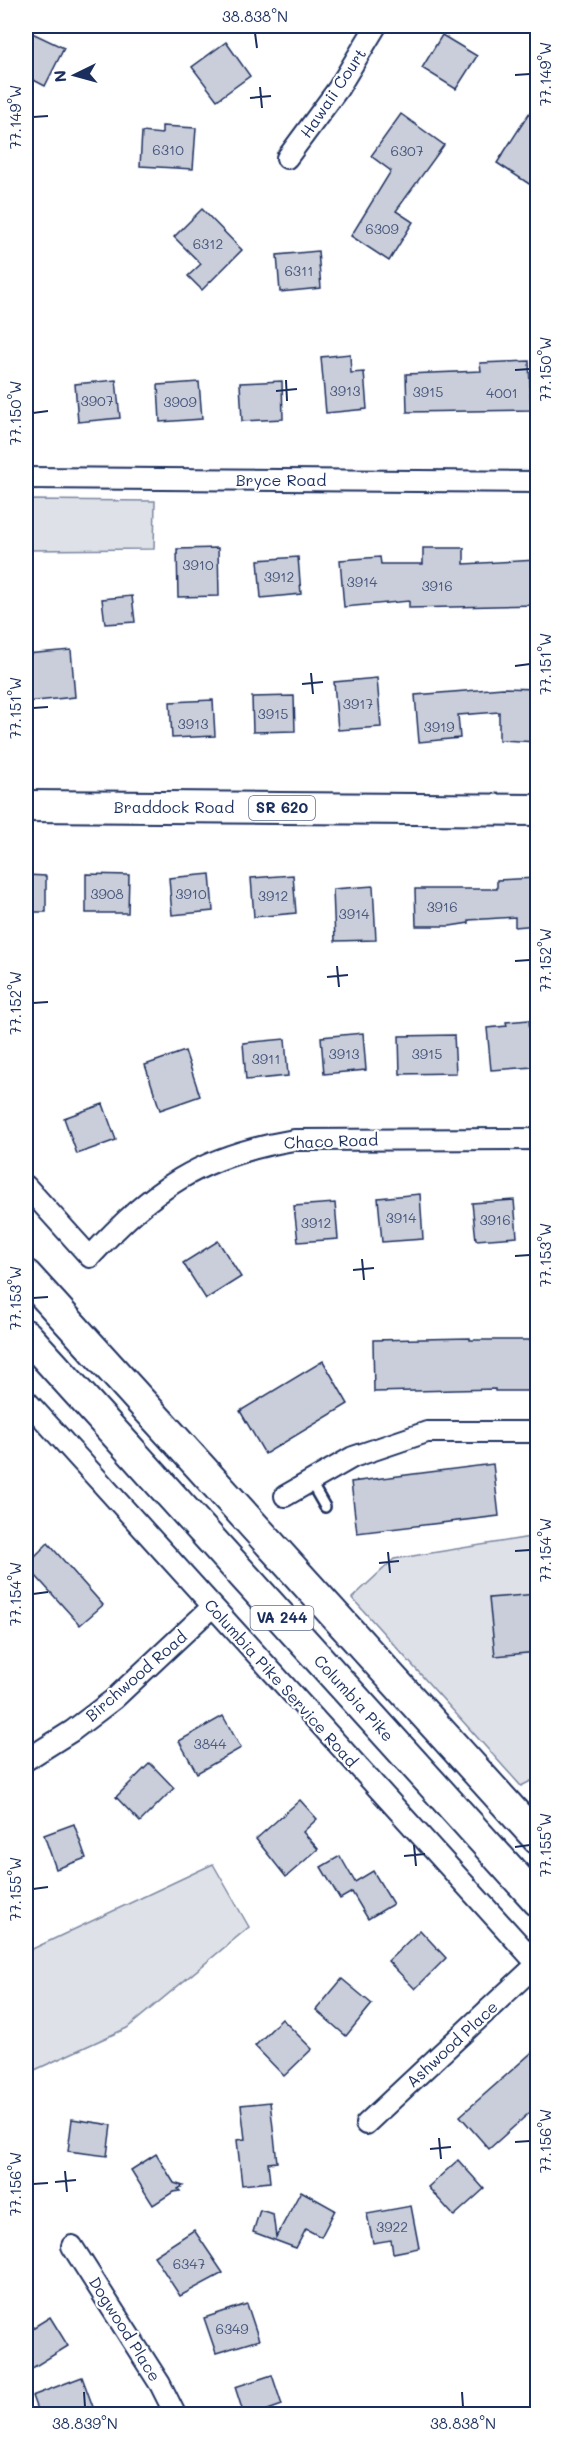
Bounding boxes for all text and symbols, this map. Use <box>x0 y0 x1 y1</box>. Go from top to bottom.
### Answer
text: 38.838°N <box>222 6 288 26</box>
text: 77.149°W <box>535 42 555 106</box>
street label: Hawaii Court <box>295 44 370 141</box>
north arrow <box>45 45 105 105</box>
text: N <box>49 69 71 83</box>
text: 77.149°W <box>5 85 25 149</box>
house number: 6310 <box>152 140 184 159</box>
house number: 6307 <box>390 141 424 160</box>
house number: 6309 <box>365 219 399 238</box>
house number: 6312 <box>193 234 223 253</box>
house number: 6311 <box>284 261 314 280</box>
text: 77.150°W <box>535 337 555 401</box>
text: 77.150°W <box>5 381 25 445</box>
house number: 3913 <box>330 381 360 400</box>
house number: 3915 <box>413 382 443 401</box>
house number: 4001 <box>486 383 518 402</box>
house number: 3907 <box>81 391 114 410</box>
house number: 3909 <box>163 392 197 411</box>
street label: Bryce Road <box>236 469 326 490</box>
house number: 3910 <box>182 555 214 574</box>
house number: 3912 <box>264 567 294 586</box>
house number: 3914 <box>347 572 378 591</box>
house number: 3916 <box>421 576 453 595</box>
text: 77.151°W <box>535 633 555 695</box>
text: 77.151°W <box>5 677 25 739</box>
house number: 3917 <box>343 694 373 713</box>
house number: 3915 <box>258 704 288 723</box>
house number: 3913 <box>178 714 208 733</box>
house number: 3919 <box>423 717 455 736</box>
street label: Braddock Road <box>114 796 234 817</box>
road number: SR 620 <box>249 796 315 820</box>
house number: 3908 <box>90 884 124 903</box>
house number: 3910 <box>175 884 207 903</box>
house number: 3912 <box>258 886 288 905</box>
house number: 3916 <box>426 897 458 916</box>
house number: 3914 <box>339 904 370 923</box>
text: 77.152°W <box>535 928 555 992</box>
text: 77.152°W <box>5 971 25 1035</box>
house number: 3913 <box>329 1044 359 1063</box>
house number: 3915 <box>412 1044 442 1063</box>
house number: 3911 <box>252 1049 281 1068</box>
street label: Chaco Road <box>283 1128 378 1153</box>
house number: 3914 <box>386 1208 417 1227</box>
house number: 3916 <box>479 1210 511 1229</box>
house number: 3912 <box>301 1213 331 1232</box>
text: 77.153°W <box>535 1223 555 1287</box>
text: 77.153°W <box>5 1266 25 1330</box>
text: 77.154°W <box>535 1518 555 1582</box>
text: 77.154°W <box>5 1562 25 1626</box>
street label: Columbia Pike Service Road <box>200 1595 362 1771</box>
road number: VA 244 <box>250 1606 314 1630</box>
street label: Birchwood Road <box>81 1626 191 1725</box>
street label: Columbia Pike <box>310 1651 398 1745</box>
house number: 3844 <box>193 1734 227 1753</box>
text: 77.155°W <box>535 1813 555 1877</box>
text: 77.155°W <box>5 1857 25 1921</box>
street label: Ashwood Place <box>401 1996 502 2091</box>
text: 77.156°W <box>535 2109 555 2173</box>
text: 77.156°W <box>5 2152 25 2216</box>
house number: 3922 <box>376 2217 408 2236</box>
house number: 6347 <box>173 2254 206 2273</box>
street label: Dogwood Place <box>85 2273 166 2385</box>
house number: 6349 <box>215 2319 249 2338</box>
text: 38.839°N <box>52 2413 118 2433</box>
text: 38.838°N <box>430 2413 496 2433</box>

